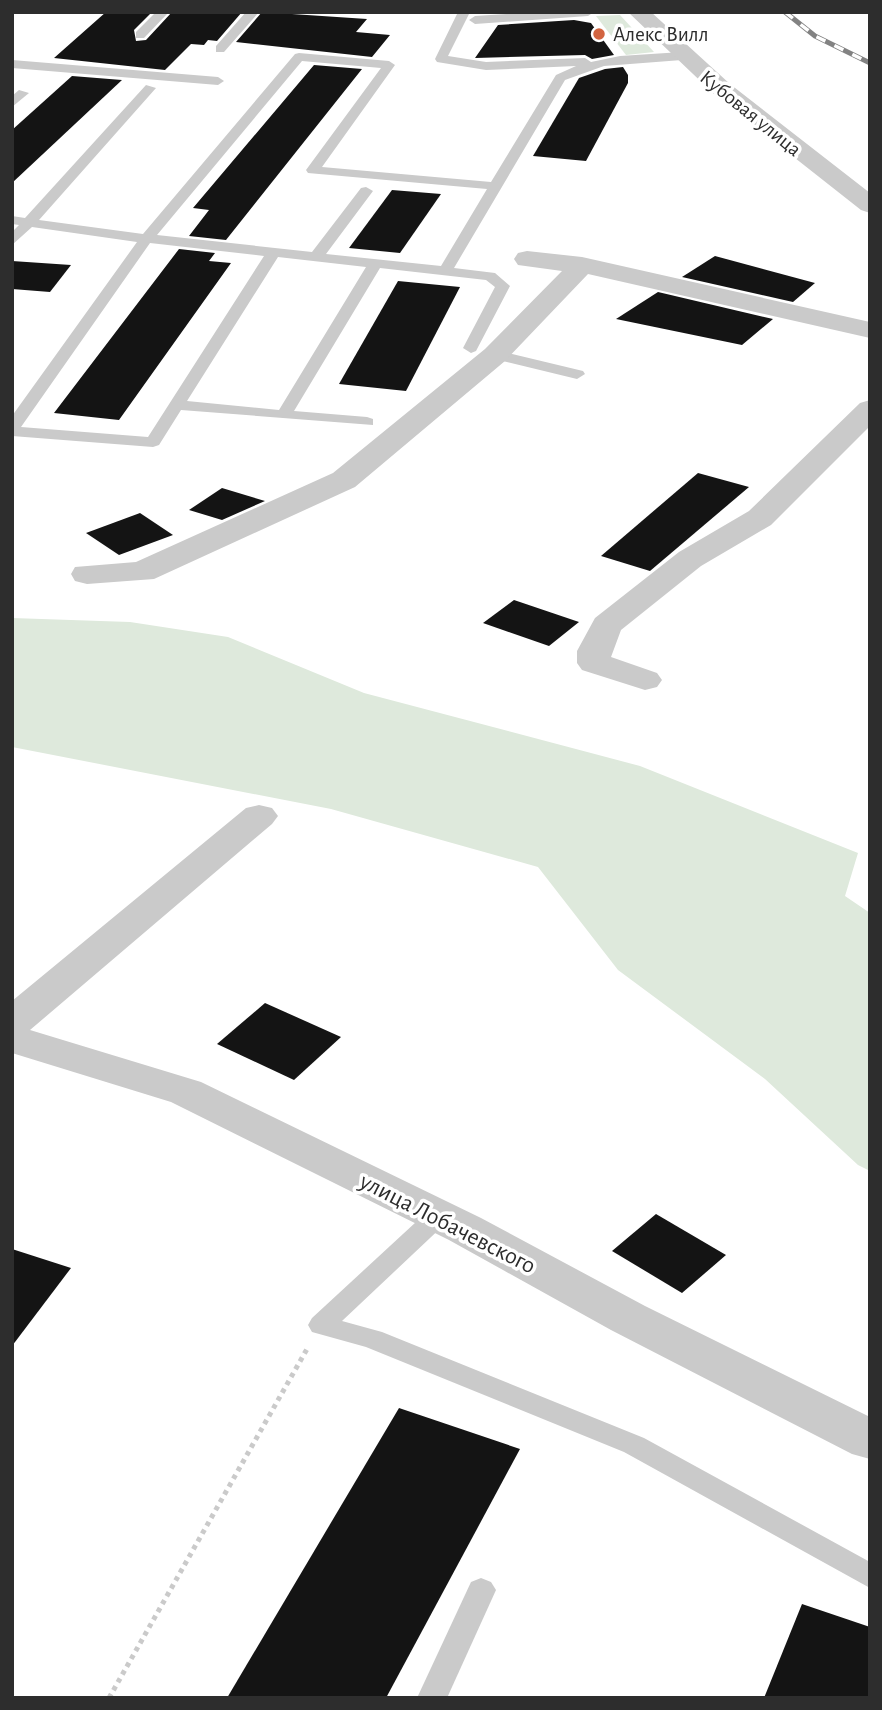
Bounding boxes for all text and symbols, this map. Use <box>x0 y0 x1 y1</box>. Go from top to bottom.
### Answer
place label: Алекс Вилл <box>613 24 708 45</box>
marker: Алекс Вилл <box>591 26 607 42</box>
street label: Кубовая улица <box>696 66 806 161</box>
street label: улица Лобачевского <box>355 1169 539 1279</box>

